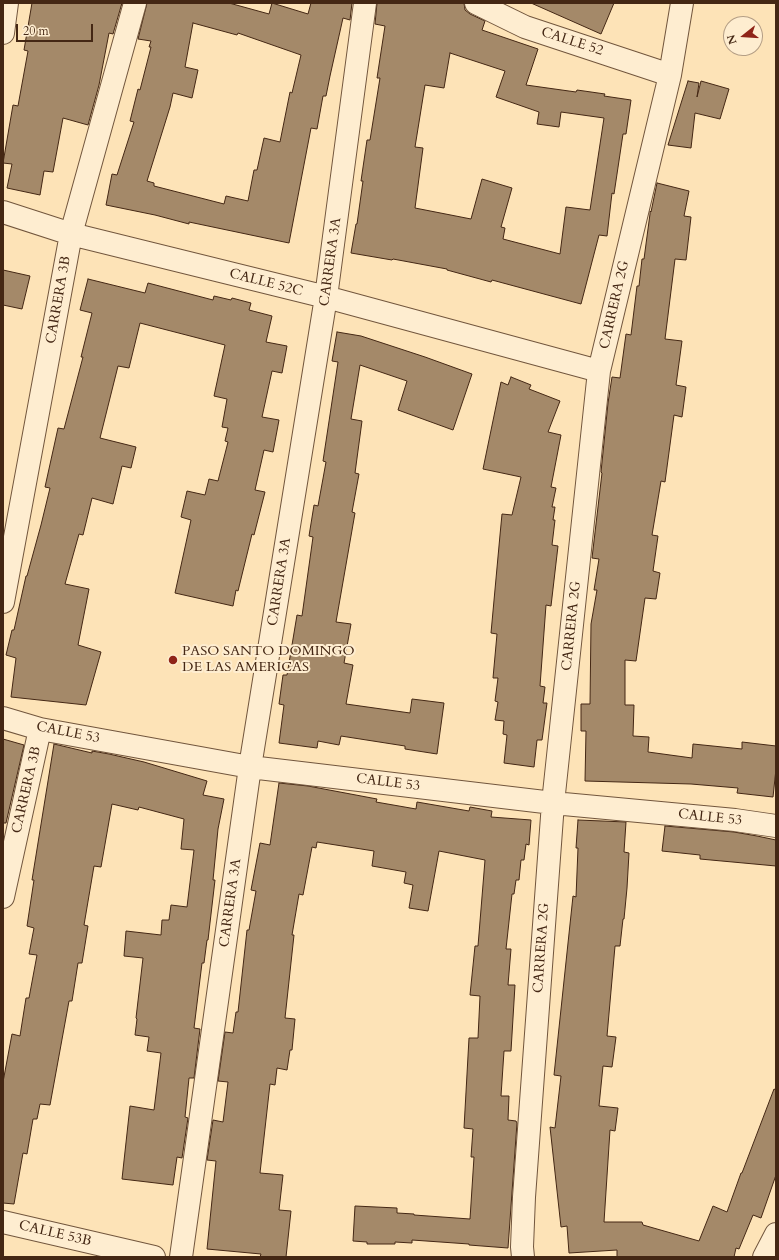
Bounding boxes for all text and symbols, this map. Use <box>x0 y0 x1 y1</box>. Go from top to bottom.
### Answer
scale bar <box>18 16 95 42</box>
north arrow <box>723 16 763 56</box>
text: 20 m <box>23 23 49 39</box>
street label: CALLE 52 <box>539 24 605 60</box>
text: N <box>723 33 741 46</box>
street label: CARRERA 3A <box>316 217 346 307</box>
street label: CARRERA 3B <box>43 255 75 345</box>
street label: CARRERA 2G <box>597 259 633 351</box>
street label: CALLE 52C <box>228 266 304 300</box>
street label: CARRERA 3A <box>265 537 295 627</box>
street label: CARRERA 2G <box>559 580 585 672</box>
place label: PASO SANTO DOMINGO DE LAS AMERICAS <box>182 644 355 676</box>
marker: PASO SANTO DOMINGO DE LAS AMERICAS <box>167 654 179 666</box>
street label: CALLE 53 <box>35 719 101 747</box>
street label: CARRERA 3B <box>9 745 45 835</box>
street label: CALLE 53 <box>355 771 421 795</box>
street label: CALLE 53 <box>677 806 743 830</box>
street label: CARRERA 3A <box>216 858 246 948</box>
street label: CARRERA 2G <box>530 902 554 994</box>
street label: CALLE 53B <box>17 1218 93 1250</box>

